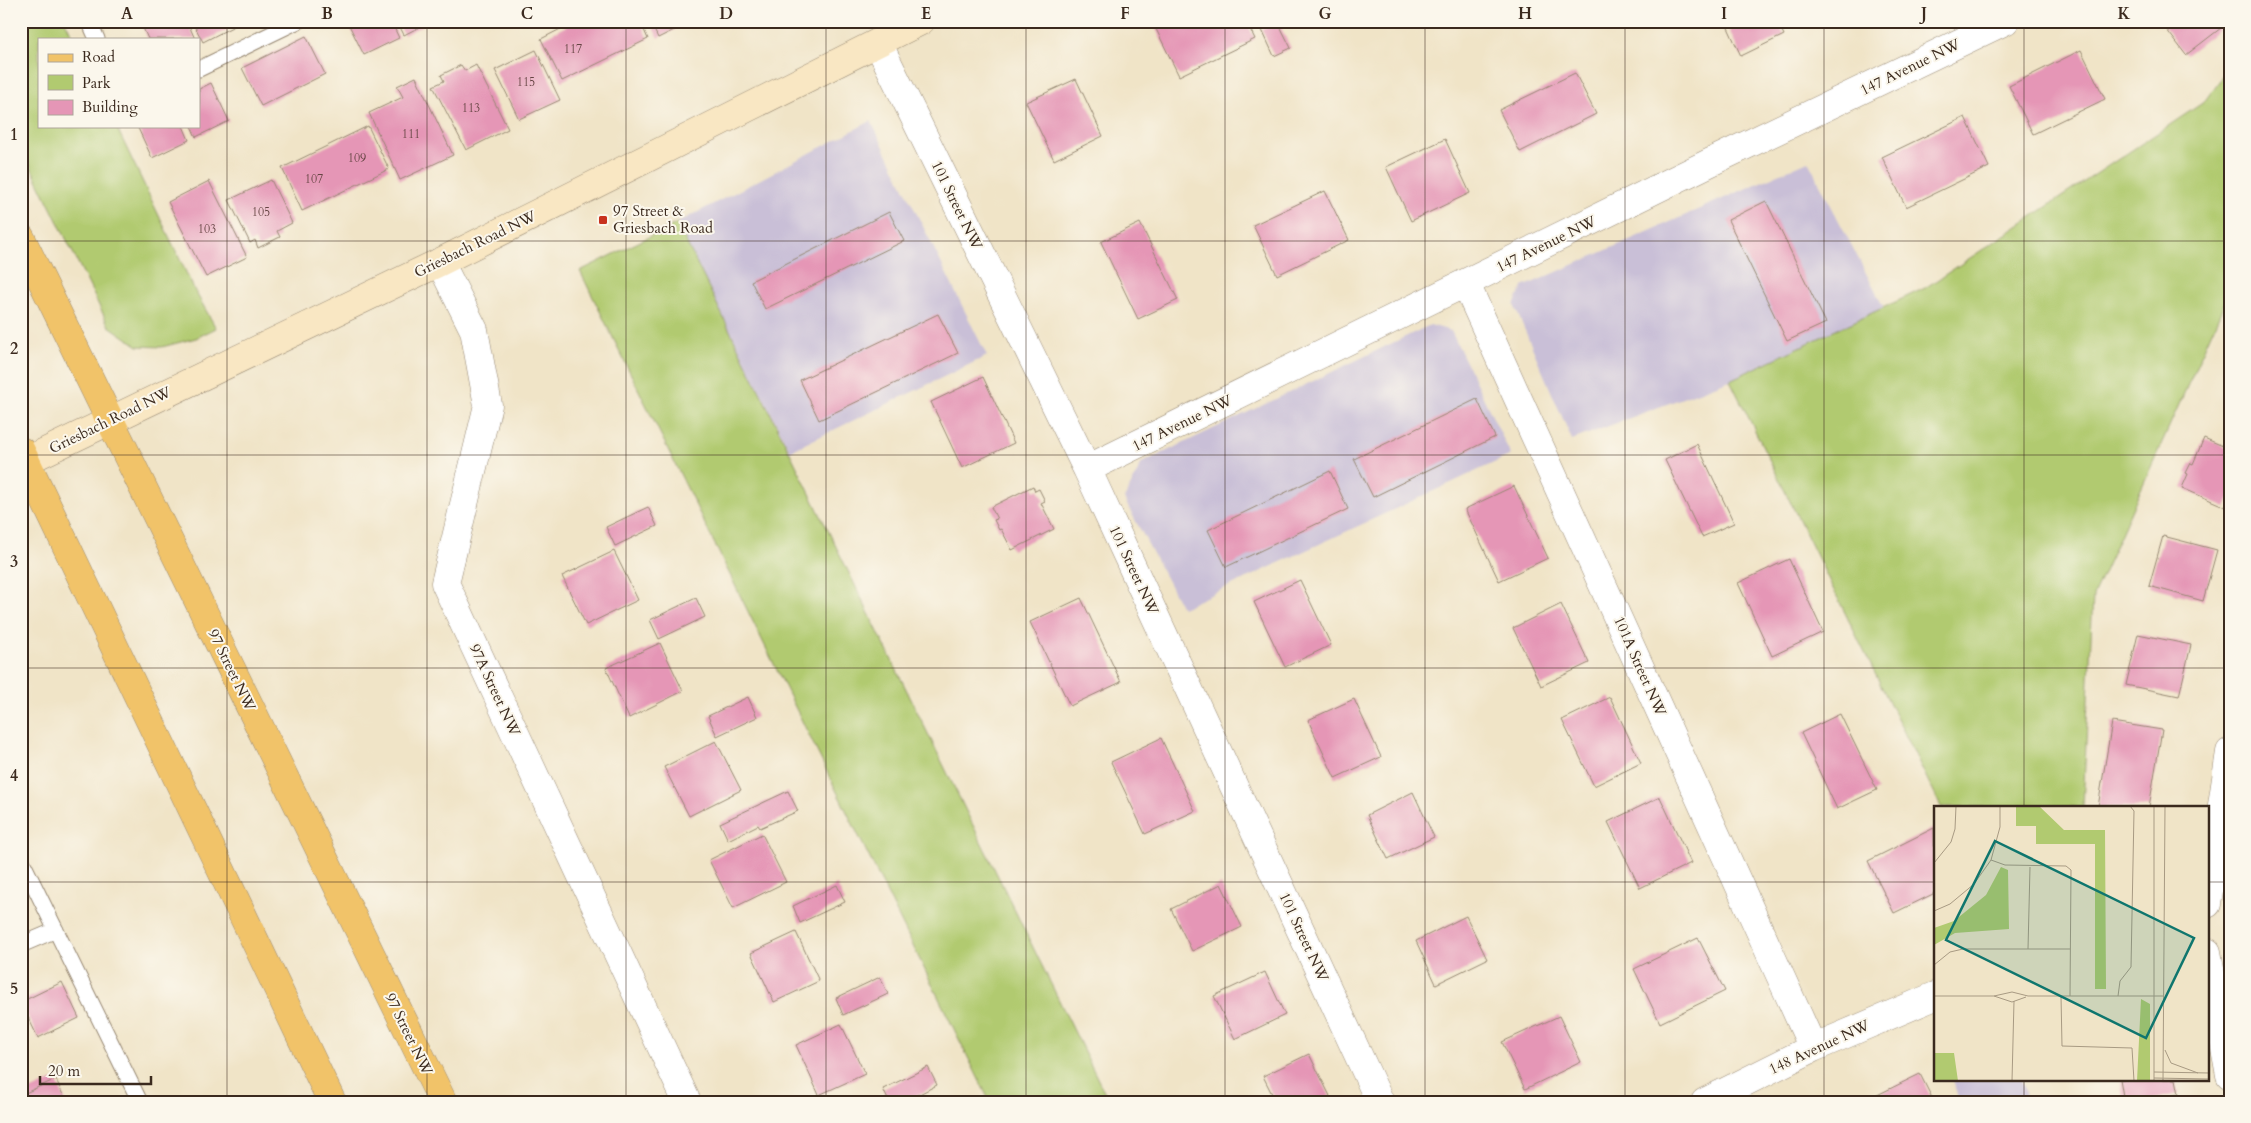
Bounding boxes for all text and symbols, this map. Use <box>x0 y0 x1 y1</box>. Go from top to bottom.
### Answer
text: A <box>121 3 133 25</box>
text: B <box>321 3 333 25</box>
text: C <box>521 3 533 25</box>
text: D <box>719 3 733 25</box>
text: E <box>921 3 931 25</box>
text: F <box>1120 3 1130 25</box>
text: G <box>1318 3 1332 25</box>
text: H <box>1518 3 1532 25</box>
text: I <box>1721 3 1727 25</box>
text: J <box>1919 3 1927 25</box>
text: K <box>2118 3 2131 25</box>
street label: 147 Avenue NW <box>1857 34 1964 100</box>
legend <box>38 38 200 128</box>
house number: 117 <box>564 41 582 57</box>
text: Road <box>82 47 115 67</box>
text: Park <box>82 73 111 93</box>
house number: 115 <box>517 74 535 90</box>
text: Building <box>82 97 138 117</box>
house number: 113 <box>462 100 480 116</box>
text: 1 <box>10 124 18 146</box>
house number: 111 <box>402 126 420 142</box>
house number: 109 <box>348 150 366 166</box>
street label: 101 Street NW <box>927 157 987 253</box>
house number: 107 <box>305 171 323 187</box>
place label: 97 Street & Griesbach Road <box>613 201 713 238</box>
house number: 105 <box>252 204 270 220</box>
street label: Griesbach Road NW <box>411 206 540 282</box>
street label: 147 Avenue NW <box>1493 211 1600 277</box>
marker: 97 Street & Griesbach Road <box>597 214 609 226</box>
house number: 103 <box>198 221 216 237</box>
text: 2 <box>10 338 18 360</box>
street label: Griesbach Road NW <box>46 382 175 458</box>
street label: 147 Avenue NW <box>1129 390 1236 456</box>
street label: 101 Street NW <box>1105 522 1164 618</box>
text: 3 <box>10 551 18 573</box>
street label: 101A Street NW <box>1609 613 1671 719</box>
street label: 97 Street NW <box>204 626 261 715</box>
street label: 97A Street NW <box>465 641 525 740</box>
text: 4 <box>10 765 18 787</box>
inset map <box>1934 806 2208 1080</box>
street label: 101 Street NW <box>1275 889 1334 985</box>
text: 5 <box>10 978 18 1000</box>
street label: 97 Street NW <box>381 990 438 1079</box>
street label: 148 Avenue NW <box>1765 1015 1873 1079</box>
scale bar <box>40 1053 151 1085</box>
text: 20 m <box>48 1061 80 1081</box>

